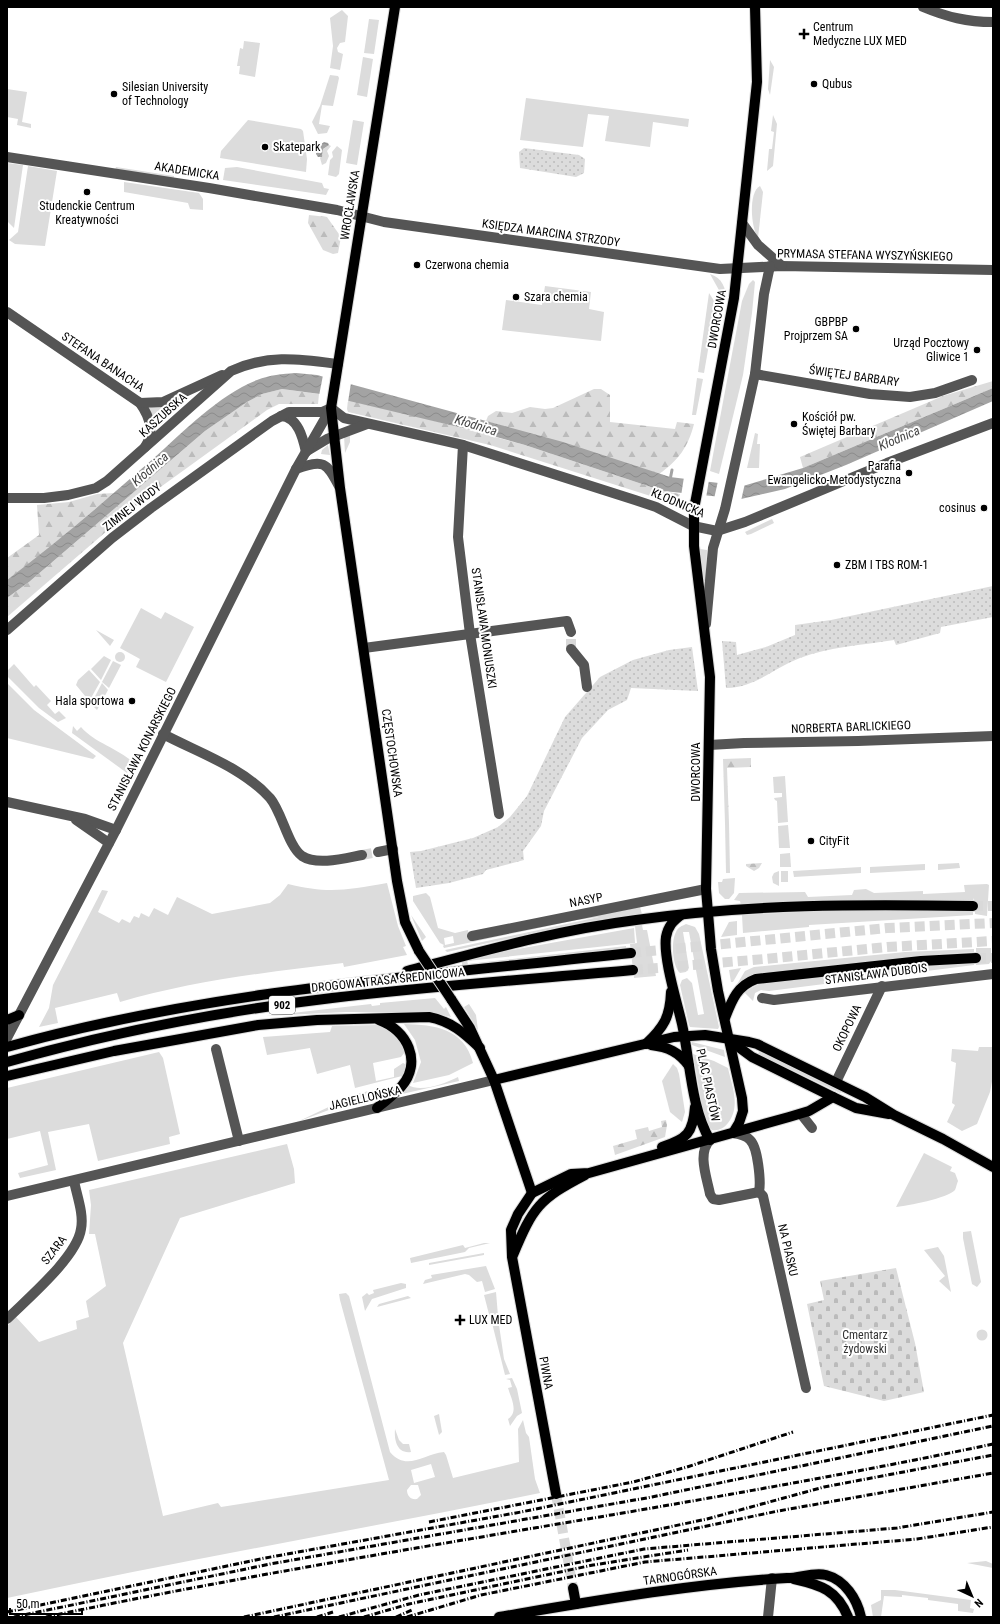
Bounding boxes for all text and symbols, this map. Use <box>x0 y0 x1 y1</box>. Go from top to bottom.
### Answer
place label: Centrum Medyczne LUX MED <box>813 20 907 48</box>
marker: Centrum Medyczne LUX MED <box>798 28 810 40</box>
place label: Qubus <box>822 77 852 91</box>
marker: Qubus <box>809 79 819 89</box>
place label: Silesian University of Technology <box>122 80 208 108</box>
marker: Silesian University of Technology <box>109 89 119 99</box>
place label: Skatepark <box>273 140 321 154</box>
marker: Skatepark <box>260 142 270 152</box>
street label: AKADEMICKA <box>154 159 221 183</box>
street label: WROCŁAWSKA <box>338 169 362 241</box>
marker: Studenckie Centrum Kreatywności <box>82 187 92 197</box>
place label: Studenckie Centrum Kreatywności <box>39 199 135 227</box>
street label: KSIĘDZA MARCINA STRZODY <box>481 216 621 250</box>
street label: PRYMASA STEFANA WYSZYŃSKIEGO <box>777 245 953 264</box>
place label: Czerwona chemia <box>425 258 509 272</box>
marker: Czerwona chemia <box>412 260 422 270</box>
street label: DWORCOWA <box>705 288 729 349</box>
place label: Szara chemia <box>524 290 588 304</box>
marker: Szara chemia <box>511 292 521 302</box>
place label: GBPBP Projprzem SA <box>784 315 848 343</box>
marker: GBPBP Projprzem SA <box>851 324 861 334</box>
street label: STEFANA BANACHA <box>59 329 147 395</box>
place label: Urząd Pocztowy Gliwice 1 <box>893 336 969 364</box>
marker: Urząd Pocztowy Gliwice 1 <box>972 345 982 355</box>
street label: ŚWIĘTEJ BARBARY <box>808 362 901 389</box>
street label: KASZUBSKA <box>136 390 190 440</box>
place label: Kościół pw. Świętej Barbary <box>802 410 875 438</box>
water label: Kłodnica <box>453 411 499 439</box>
marker: Kościół pw. Świętej Barbary <box>789 419 799 429</box>
water label: Kłodnica <box>876 423 922 453</box>
water label: Kłodnica <box>129 449 171 489</box>
place label: Parafia Ewangelicko-Metodystyczna <box>767 459 901 487</box>
marker: Parafia Ewangelicko-Metodystyczna <box>904 468 914 478</box>
street label: ZIMNEJ WODY <box>100 480 164 534</box>
street label: KŁODNICKA <box>649 485 707 521</box>
place label: cosinus <box>939 501 976 515</box>
marker: cosinus <box>979 503 989 513</box>
place label: ZBM I TBS ROM-1 <box>845 558 928 572</box>
marker: ZBM I TBS ROM-1 <box>832 560 842 570</box>
street label: STANISŁAWA MONIUSZKI <box>469 567 499 689</box>
street label: STANISŁAWA KONARSKIEGO <box>105 685 179 813</box>
place label: Hala sportowa <box>55 694 124 708</box>
marker: Hala sportowa <box>127 696 137 706</box>
street label: CZĘSTOCHOWSKA <box>379 708 405 798</box>
street label: NORBERTA BARLICKIEGO <box>791 718 911 736</box>
street label: DWORCOWA <box>689 742 703 802</box>
place label: CityFit <box>819 834 850 848</box>
marker: CityFit <box>806 836 816 846</box>
street label: NASYP <box>568 890 604 910</box>
street label: STANISŁAWA DUBOIS <box>824 961 928 987</box>
street label: DROGOWA TRASA ŚREDNICOWA <box>311 964 465 995</box>
road number: 902 <box>269 996 295 1014</box>
street label: OKOPOWA <box>830 1002 864 1054</box>
street label: PLAC PIASTÓW <box>693 1047 724 1123</box>
street label: JAGIELLOŃSKA <box>327 1082 403 1113</box>
street label: NA PIASKU <box>775 1222 801 1278</box>
street label: SZARA <box>38 1233 70 1267</box>
place label: LUX MED <box>469 1313 513 1327</box>
marker: LUX MED <box>454 1314 466 1326</box>
park label: Cmentarz żydowski <box>842 1328 888 1356</box>
street label: PIWNA <box>536 1355 556 1391</box>
street label: TARNOGÓRSKA <box>642 1563 718 1588</box>
north arrow <box>952 1576 992 1616</box>
scale bar <box>10 1590 82 1616</box>
text: N <box>971 1596 986 1610</box>
text: 50 m <box>16 1597 40 1611</box>

